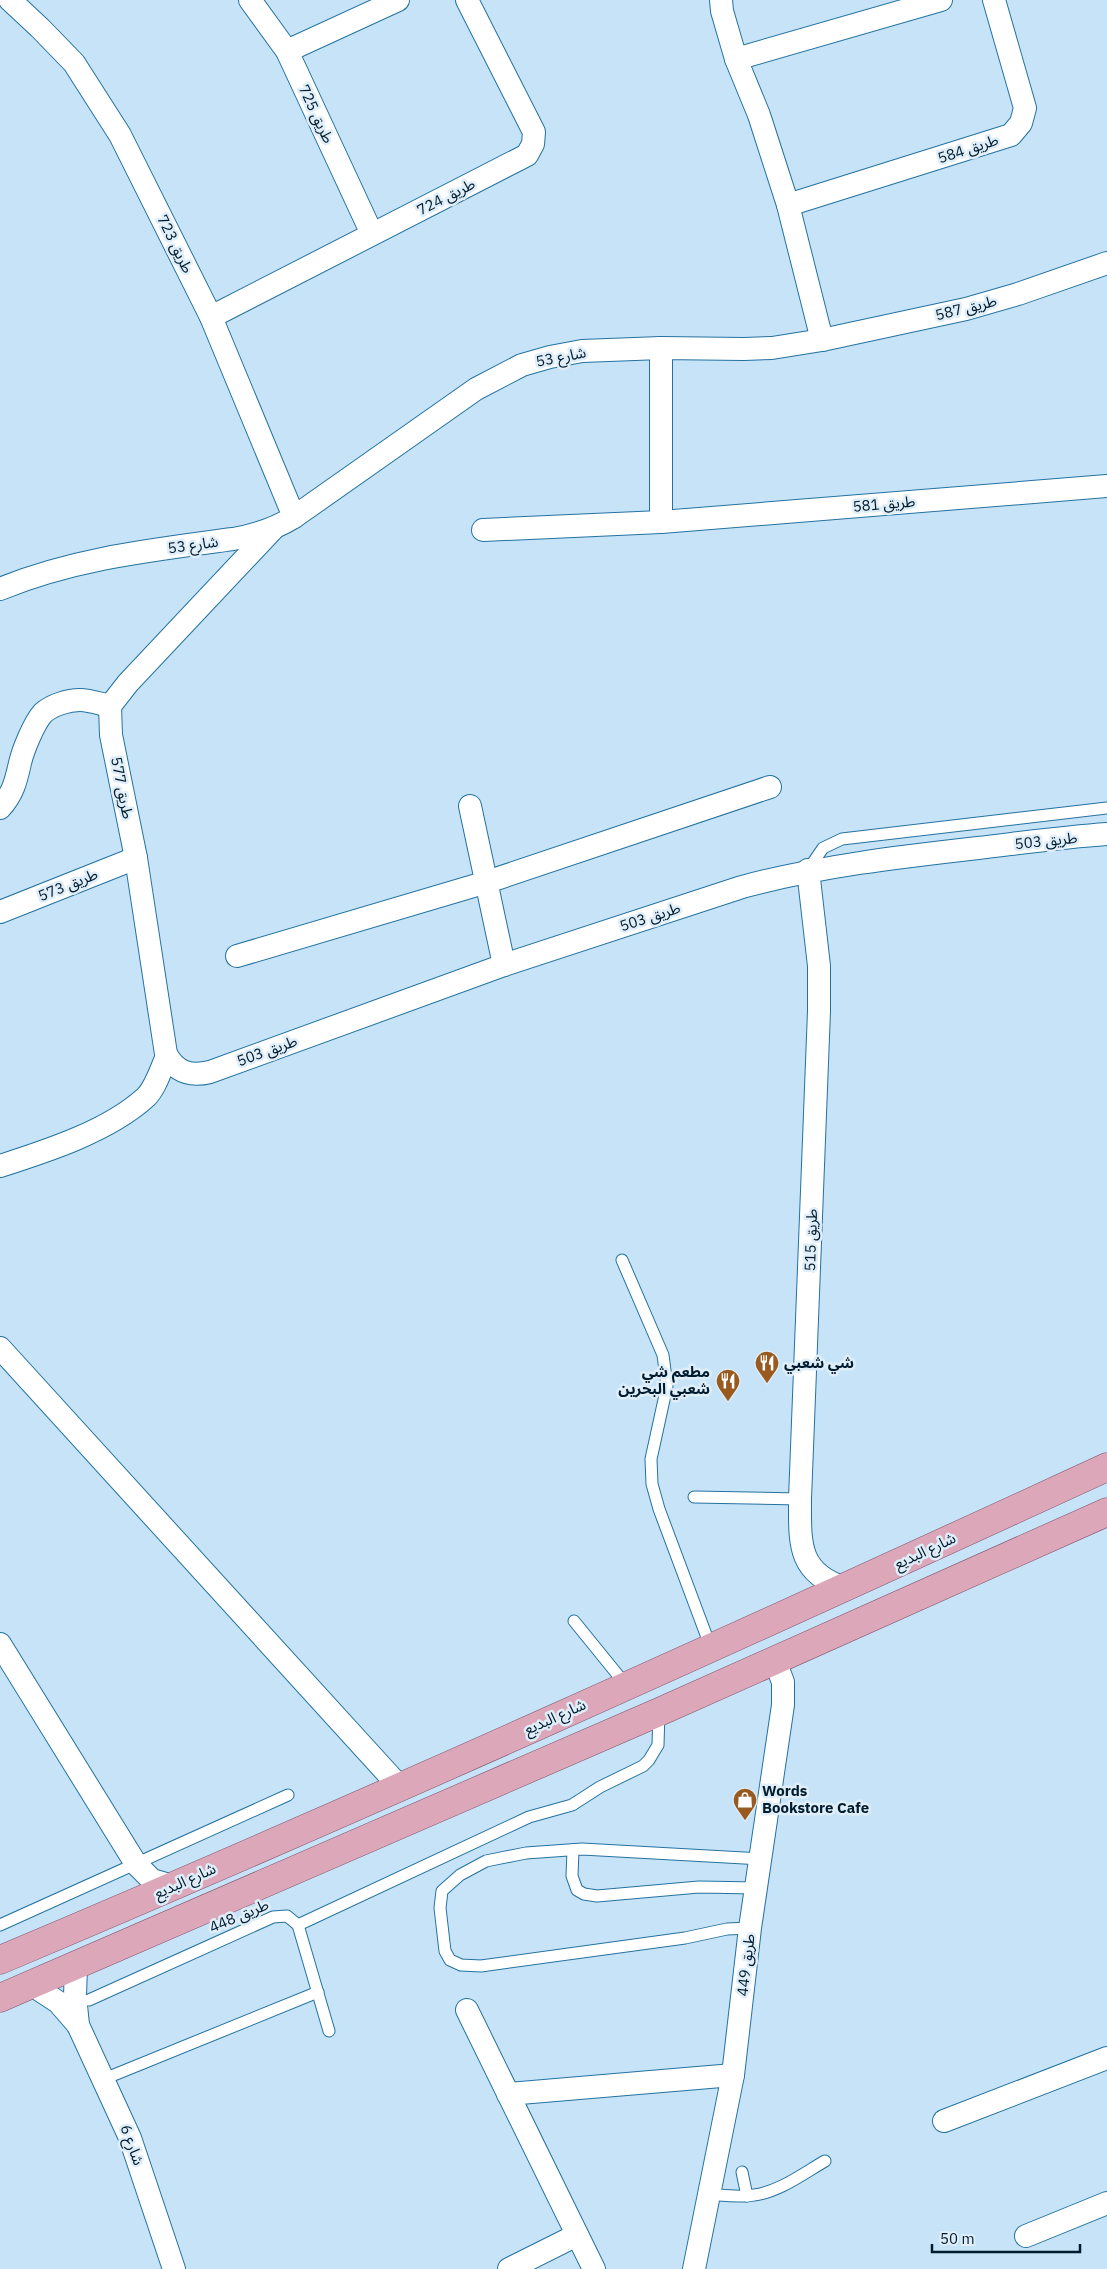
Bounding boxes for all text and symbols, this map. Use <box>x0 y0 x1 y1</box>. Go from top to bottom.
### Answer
street label: طريق 725 <box>294 81 338 147</box>
street label: طريق 584 <box>935 130 1001 168</box>
street label: طريق 724 <box>413 174 479 220</box>
street label: طريق 723 <box>152 211 198 277</box>
street label: طريق 587 <box>933 291 999 325</box>
street label: شارع 53 <box>534 342 588 374</box>
street label: طريق 581 <box>852 491 916 517</box>
street label: شارع 53 <box>166 532 220 560</box>
street label: طريق 577 <box>106 755 138 821</box>
street label: طريق 503 <box>1014 828 1078 854</box>
street label: طريق 573 <box>35 864 101 906</box>
street label: طريق 503 <box>617 898 683 936</box>
street label: طريق 503 <box>234 1031 300 1071</box>
street label: طريق 515 <box>800 1208 822 1272</box>
restaurant icon: شي شعبي <box>754 1350 780 1384</box>
place label: شي شعبي <box>784 1353 854 1374</box>
place label: مطعم شي شعبي البحرين <box>618 1362 710 1400</box>
restaurant icon: مطعم شي شعبي البحرين <box>715 1368 741 1402</box>
street label: شارع البديع <box>891 1528 960 1576</box>
street label: شارع البديع <box>521 1694 590 1741</box>
place label: Words Bookstore Cafe <box>762 1781 869 1817</box>
shop icon: Words Bookstore Cafe <box>732 1787 758 1821</box>
street label: شارع البديع <box>151 1858 220 1905</box>
street label: طريق 448 <box>206 1895 272 1937</box>
street label: طريق 449 <box>732 1933 760 1997</box>
street label: شارع 6 <box>114 2122 149 2169</box>
scale bar <box>932 2222 1080 2254</box>
text: 50 m <box>940 2229 975 2248</box>

